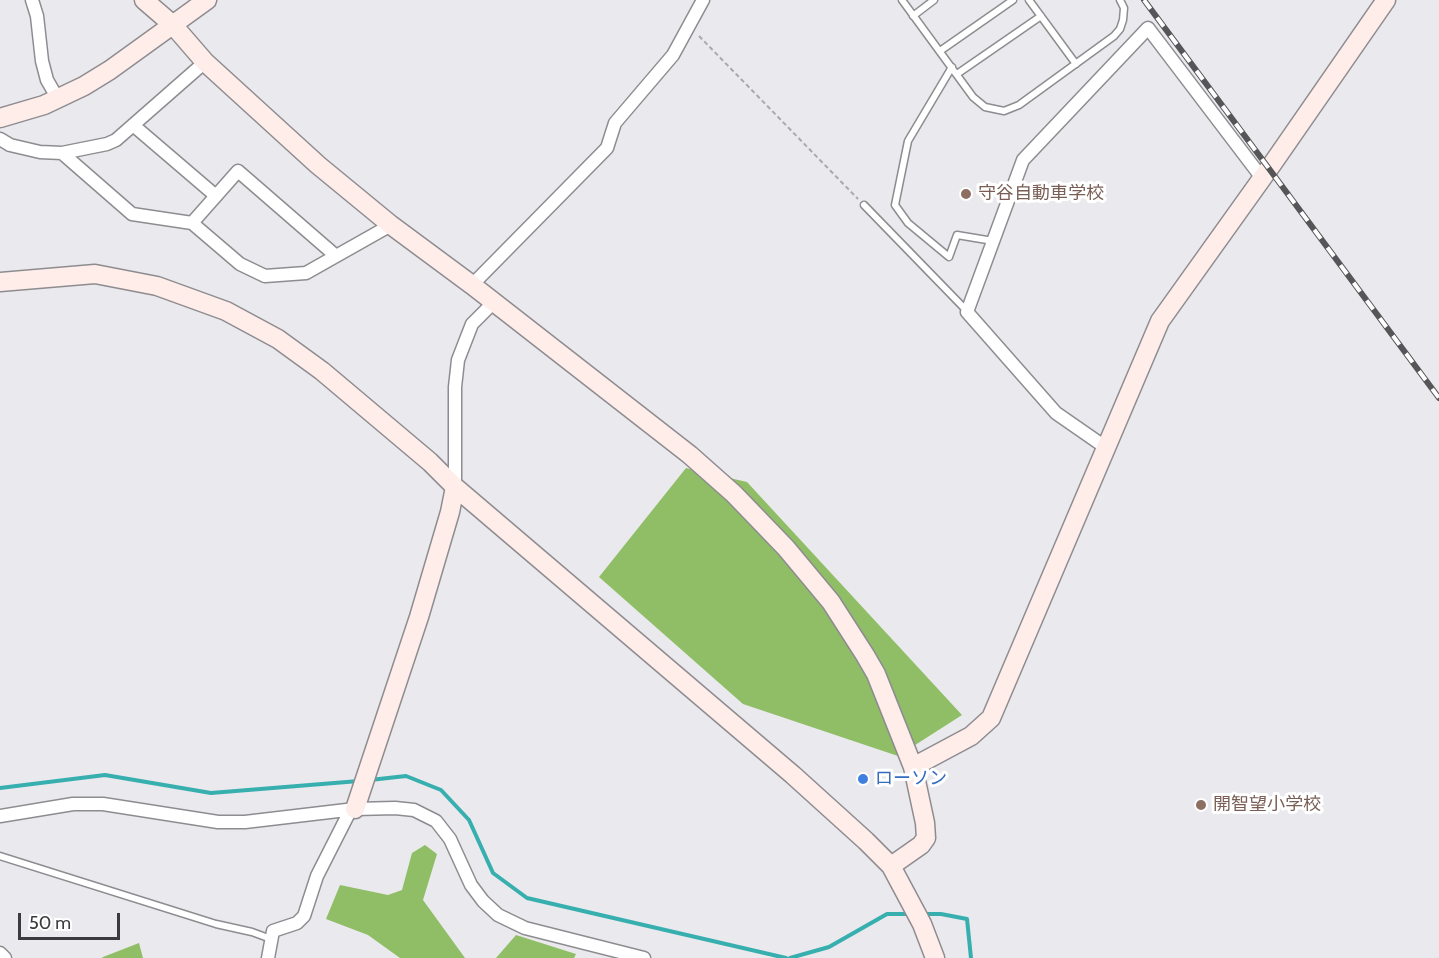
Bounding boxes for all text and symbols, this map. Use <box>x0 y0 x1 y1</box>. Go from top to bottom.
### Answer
place label: 守谷自動車学校 <box>978 183 1104 205</box>
marker: 守谷自動車学校 <box>959 187 973 201</box>
place label: ローソン <box>875 768 947 790</box>
marker: ローソン <box>856 772 870 786</box>
place label: 開智望小学校 <box>1213 794 1321 816</box>
marker: 開智望小学校 <box>1194 798 1208 812</box>
scale bar <box>21 901 123 939</box>
text: 50 m <box>29 912 71 934</box>

